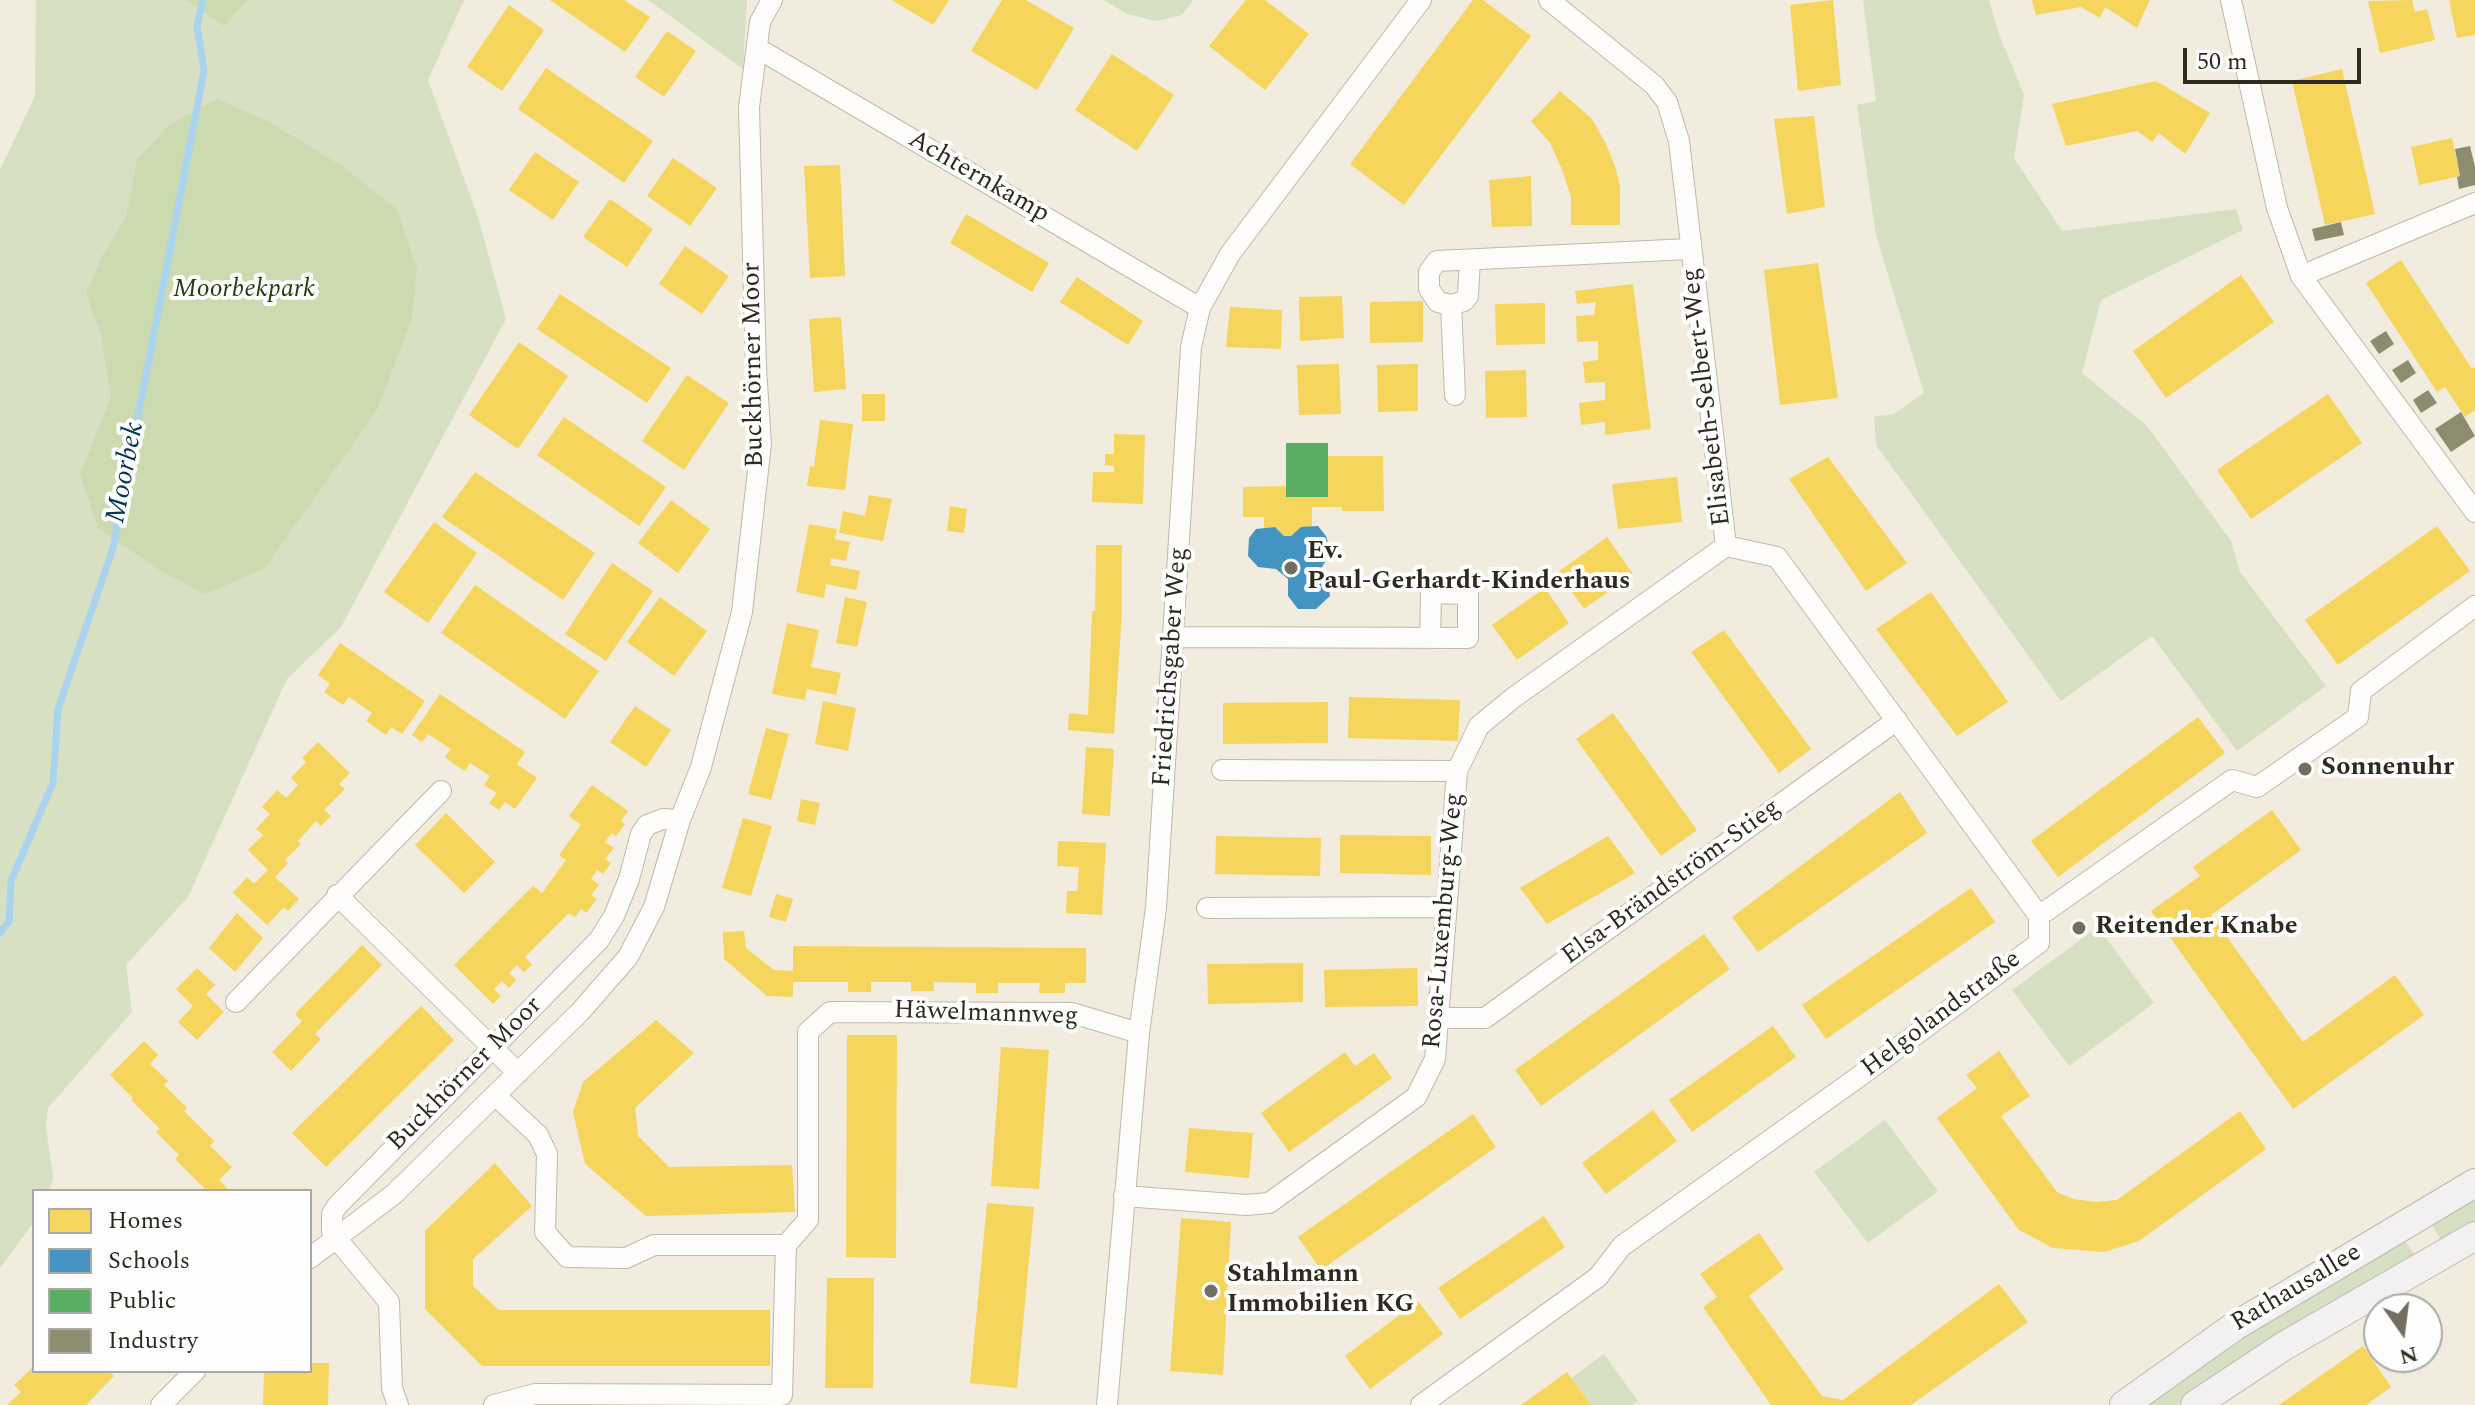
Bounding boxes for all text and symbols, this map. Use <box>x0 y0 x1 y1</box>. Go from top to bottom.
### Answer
scale bar <box>2187 32 2365 82</box>
text: 50 m <box>2197 44 2248 80</box>
street label: Achternkamp <box>902 125 1054 231</box>
street label: Buckhörner Moor <box>738 262 772 468</box>
street label: Elisabeth-Selbert-Weg <box>1677 266 1739 528</box>
park label: Moorbekpark <box>173 275 315 307</box>
water label: Moorbek <box>101 420 153 526</box>
place label: Ev. Paul-Gerhardt-Kinderhaus <box>1307 537 1630 598</box>
street label: Friedrichsgaber Weg <box>1148 546 1196 788</box>
marker: Ev. Paul-Gerhardt-Kinderhaus <box>1282 559 1300 577</box>
place label: Sonnenuhr <box>2321 753 2454 785</box>
marker: Sonnenuhr <box>2296 760 2314 778</box>
street label: Rosa-Luxemburg-Weg <box>1418 792 1472 1050</box>
street label: Elsa-Brändström-Stieg <box>1556 793 1788 973</box>
place label: Reitender Knabe <box>2095 912 2298 944</box>
marker: Reitender Knabe <box>2070 919 2088 937</box>
street label: Helgolandstraße <box>1856 945 2028 1085</box>
street label: Buckhörner Moor <box>382 991 550 1159</box>
street label: Häwelmannweg <box>893 996 1079 1034</box>
legend <box>32 1189 312 1373</box>
text: Homes <box>108 1203 183 1239</box>
street label: Rathausallee <box>2226 1238 2368 1340</box>
text: Schools <box>108 1243 190 1279</box>
place label: Stahlmann Immobilien KG <box>1227 1260 1414 1322</box>
marker: Stahlmann Immobilien KG <box>1202 1282 1220 1300</box>
text: Public <box>108 1283 176 1319</box>
north arrow <box>2363 1293 2443 1373</box>
text: Industry <box>108 1323 198 1359</box>
text: N <box>2396 1337 2421 1373</box>

